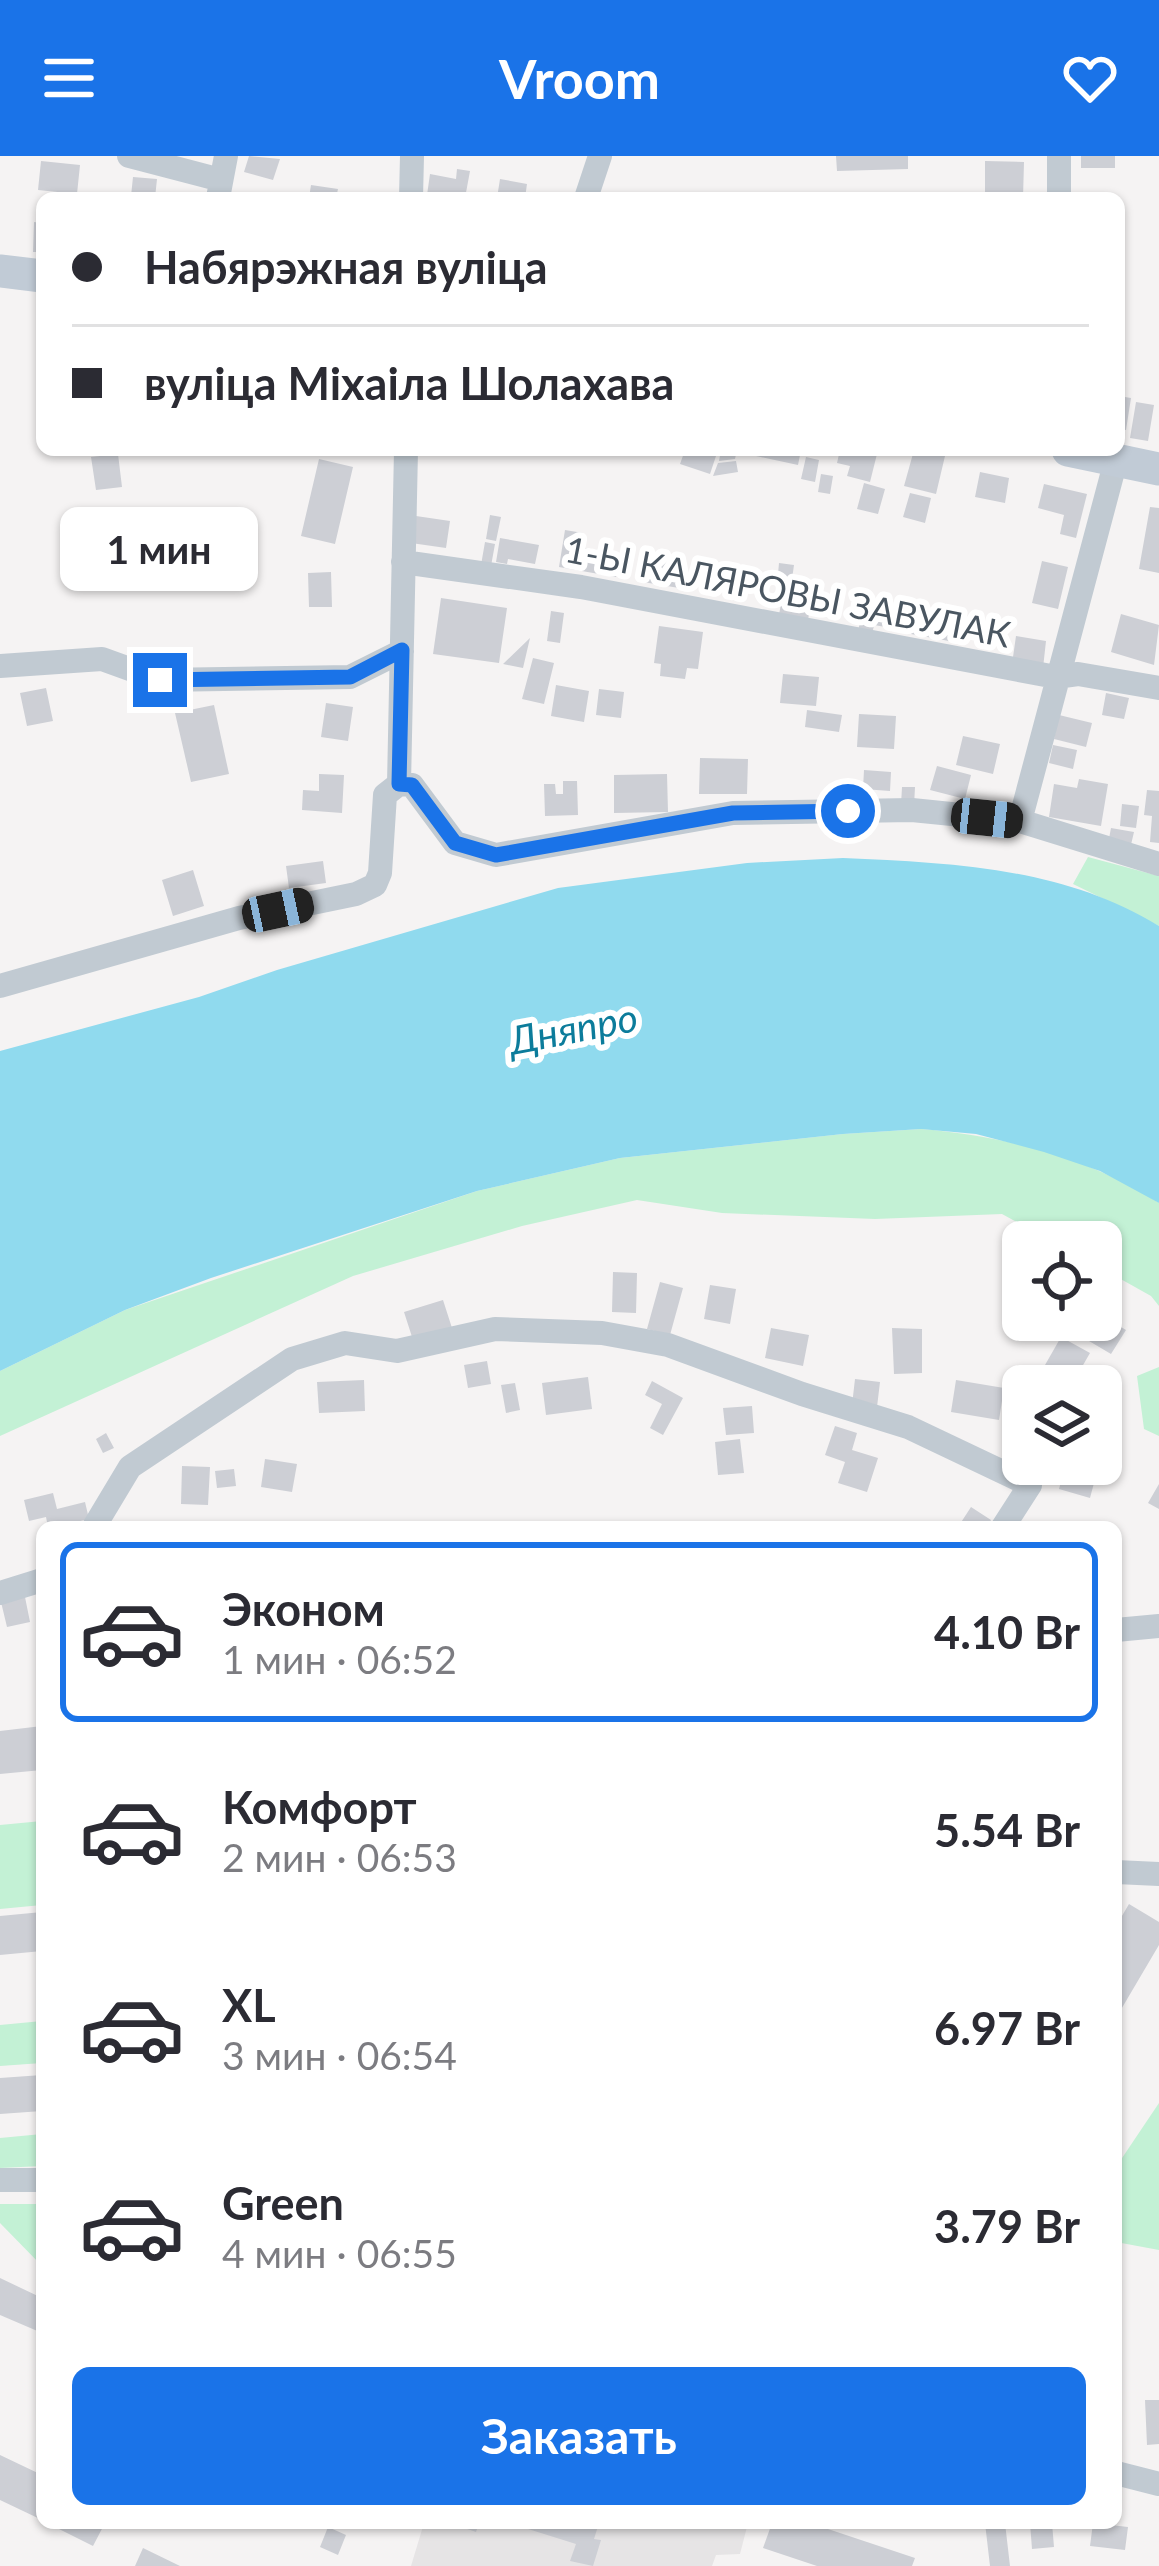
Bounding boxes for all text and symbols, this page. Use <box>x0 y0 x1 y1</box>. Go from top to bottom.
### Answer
icon: menu <box>36 45 102 111</box>
icon: heart <box>1057 45 1123 111</box>
text: Vroom <box>499 46 660 111</box>
text: Набярэжная вуліца <box>144 240 548 294</box>
text: вуліца Міхаіла Шолахава <box>144 356 674 410</box>
callout: 1 мин <box>61 506 259 590</box>
text: 1 мин <box>107 526 212 572</box>
street label: 1-Ы КАЛЯРОВЫ ЗАВУЛАК <box>562 526 1014 656</box>
route end <box>133 653 187 707</box>
route start <box>821 784 875 838</box>
car <box>949 796 1025 840</box>
car <box>239 885 317 935</box>
water label: Дняпро <box>503 993 641 1063</box>
map controls <box>1002 1221 1122 1485</box>
button: locate <box>1002 1221 1122 1341</box>
button: layers <box>1002 1365 1122 1485</box>
icon: car <box>78 1578 186 1686</box>
text: Эконом <box>222 1582 385 1636</box>
text: 4.10 Br <box>934 1605 1080 1659</box>
text: 1 мин · 06:52 <box>222 1636 457 1682</box>
icon: car <box>78 1776 186 1884</box>
text: Комфорт <box>222 1780 417 1834</box>
text: 5.54 Br <box>934 1803 1080 1857</box>
text: 2 мин · 06:53 <box>222 1834 457 1880</box>
icon: car <box>78 1974 186 2082</box>
text: XL <box>222 1978 276 2032</box>
text: 6.97 Br <box>934 2001 1080 2055</box>
text: 3 мин · 06:54 <box>222 2032 457 2078</box>
icon: car <box>78 2172 186 2280</box>
text: Green <box>222 2176 344 2230</box>
text: 3.79 Br <box>934 2199 1080 2253</box>
text: 4 мин · 06:55 <box>222 2230 457 2276</box>
button: Заказать <box>72 2367 1086 2505</box>

